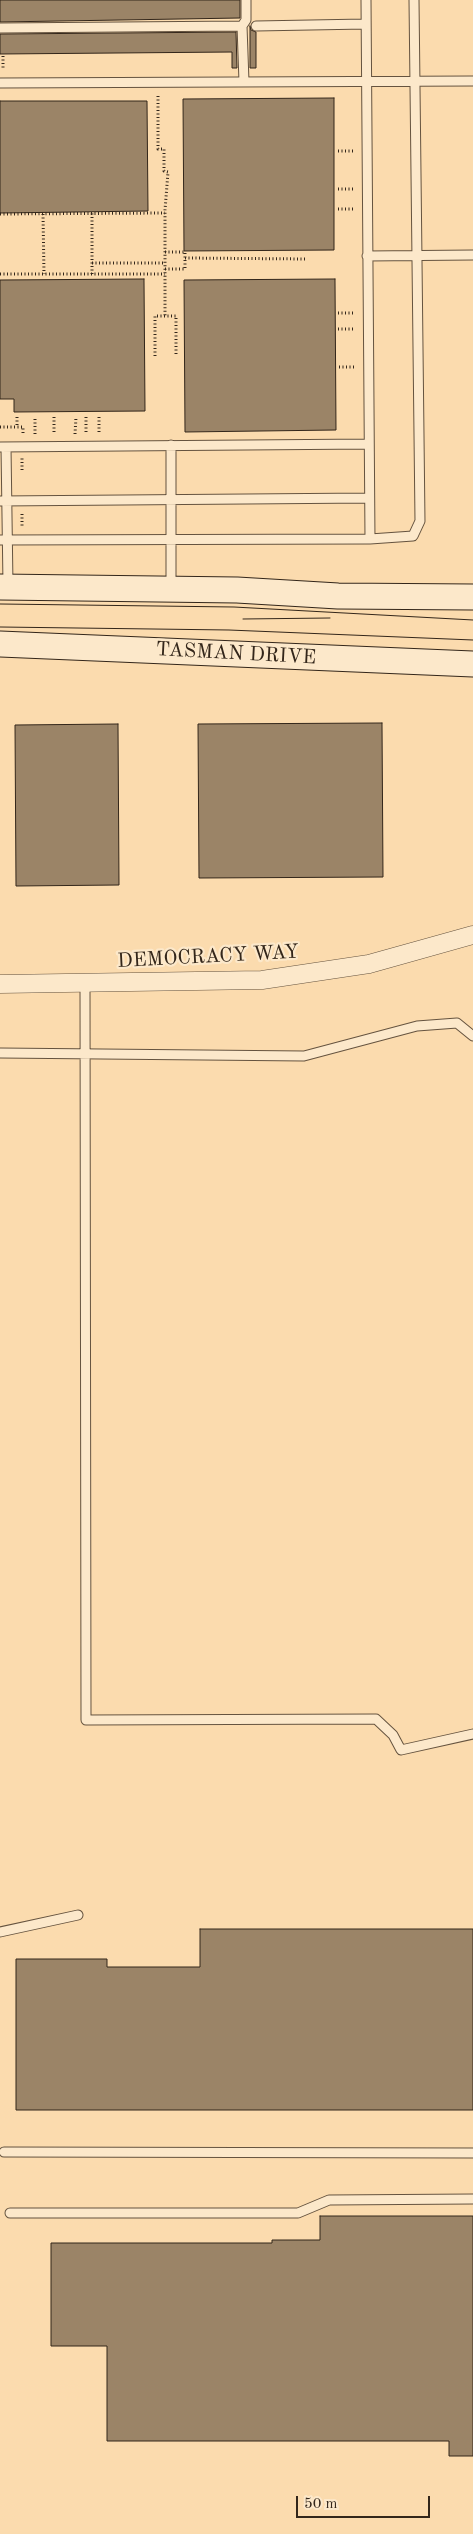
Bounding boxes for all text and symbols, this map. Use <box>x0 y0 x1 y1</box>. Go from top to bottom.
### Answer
street label: TASMAN DRIVE <box>155 638 317 670</box>
street label: DEMOCRACY WAY <box>117 940 299 974</box>
scale bar <box>298 2486 432 2518</box>
text: 50 m <box>304 2497 338 2512</box>

